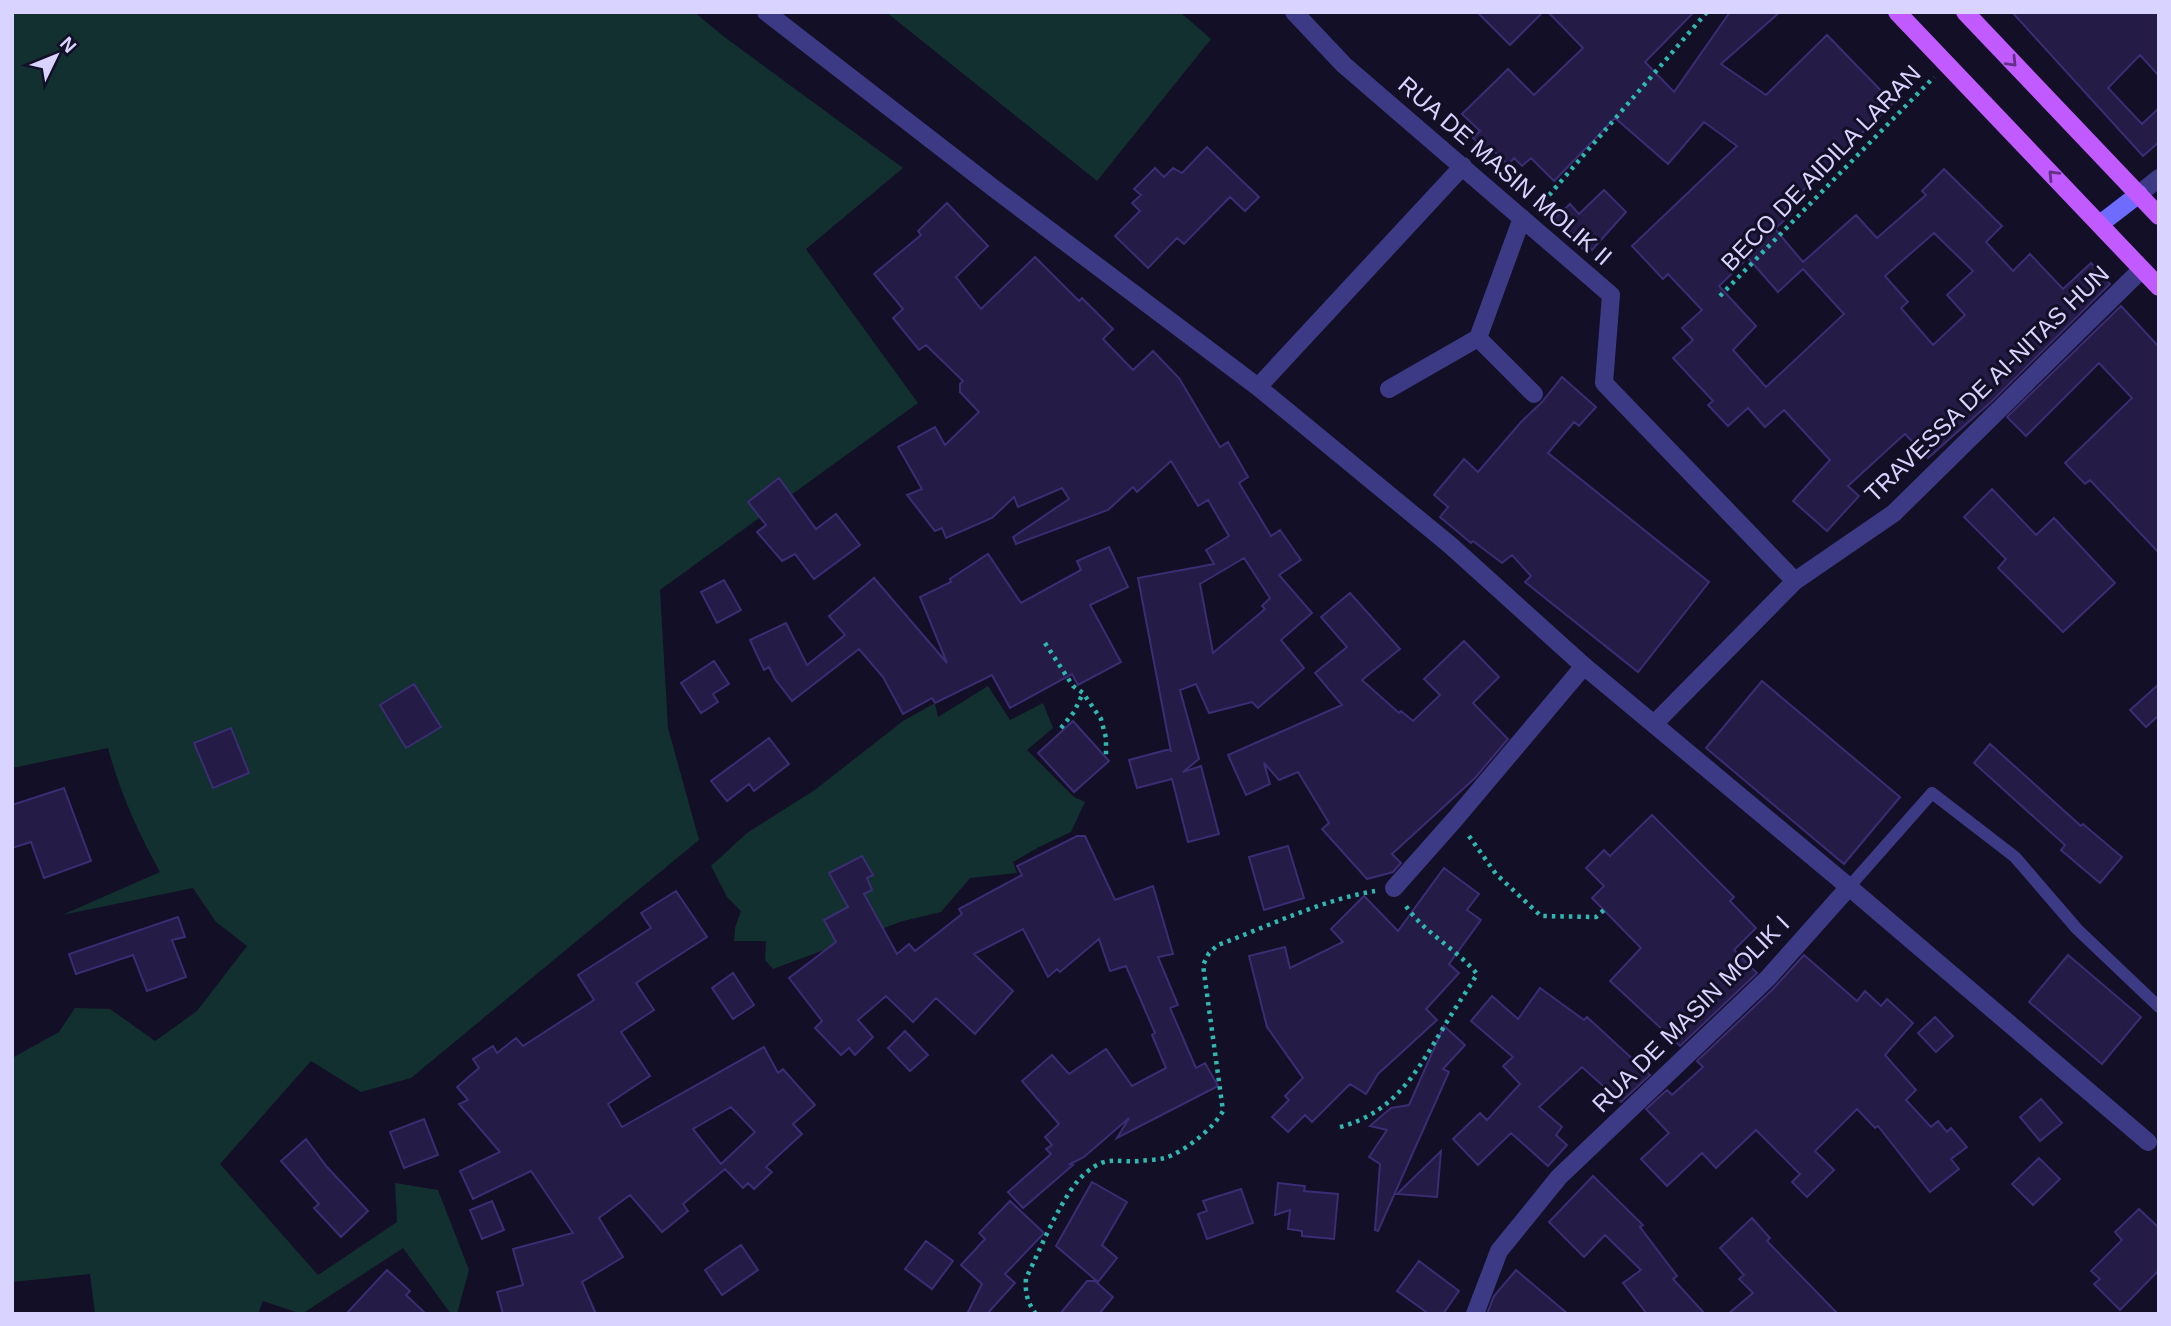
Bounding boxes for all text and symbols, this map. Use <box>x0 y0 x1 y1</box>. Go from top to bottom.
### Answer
north arrow <box>21 21 91 91</box>
text: N <box>56 33 80 57</box>
one-way arrow <box>2004 53 2017 66</box>
street label: BECO DE AIDILA LARAN <box>1715 59 1926 276</box>
street label: RUA DE MASIN MOLIK II <box>1393 71 1617 270</box>
one-way arrow <box>2048 170 2061 183</box>
street label: TRAVESSA DE AI-NITAS HUN <box>1859 260 2114 507</box>
street label: RUA DE MASIN MOLIK I <box>1587 910 1794 1117</box>

